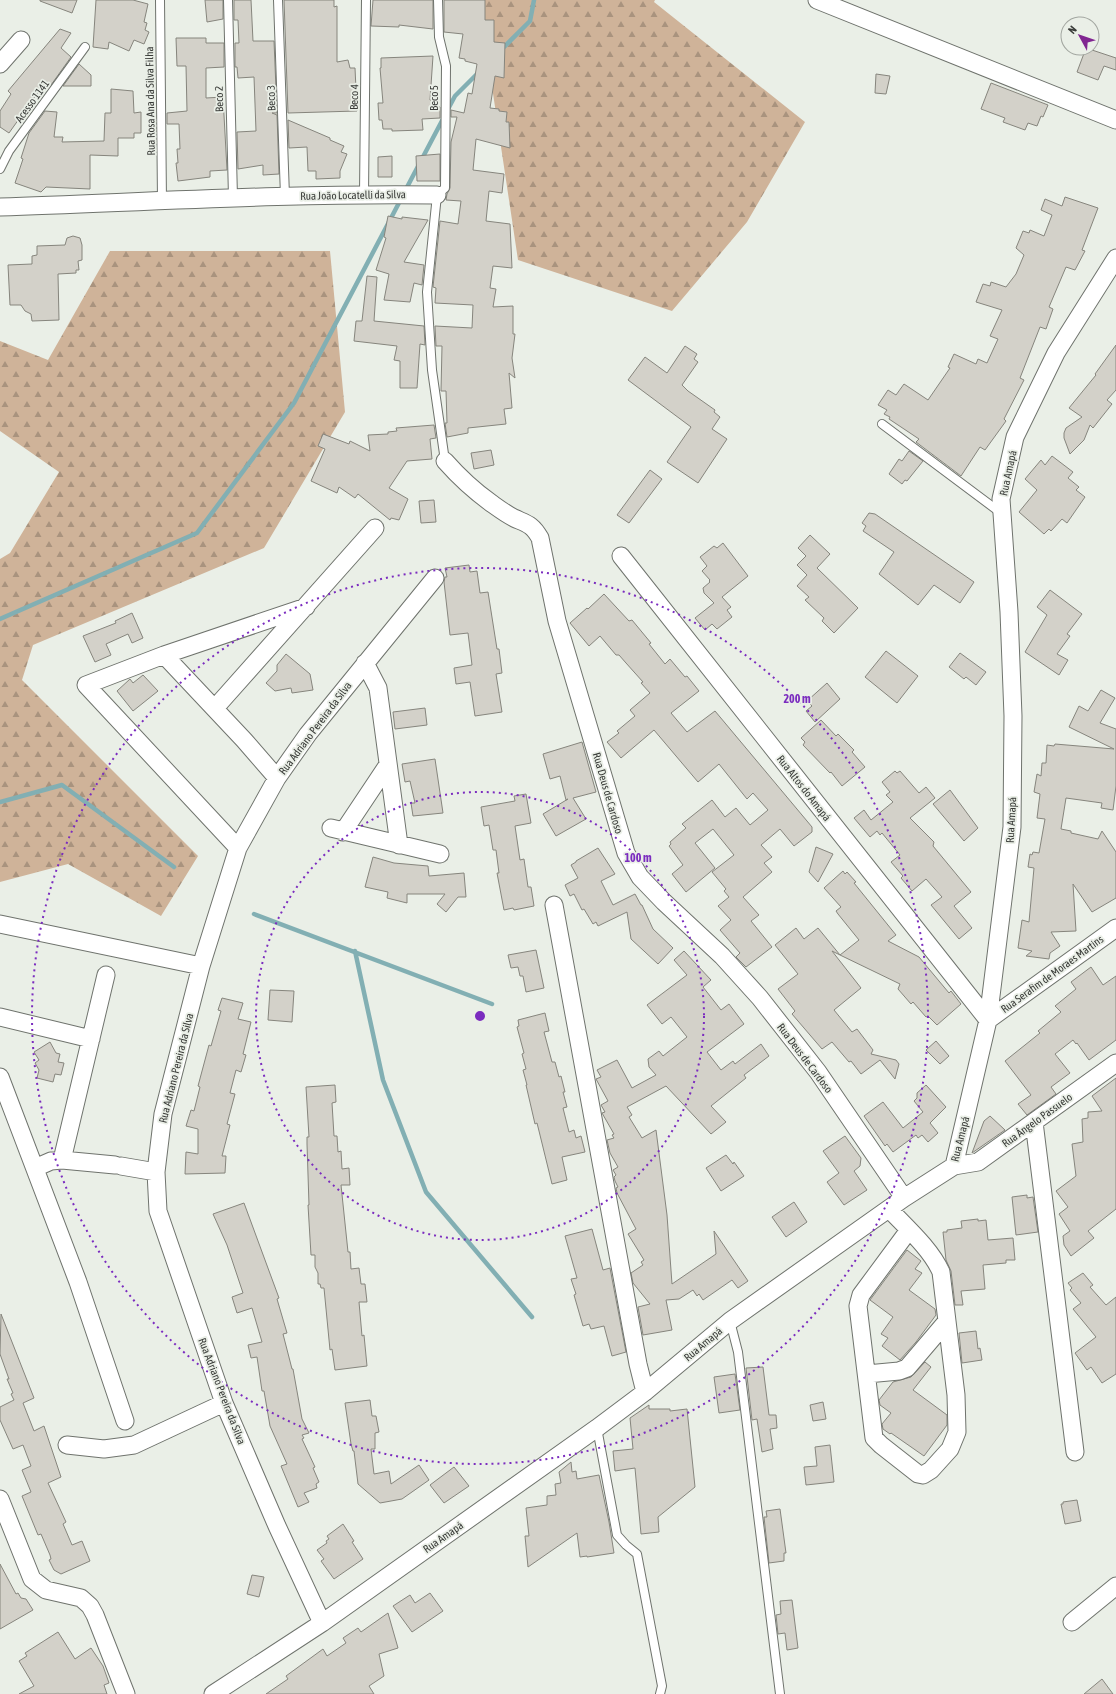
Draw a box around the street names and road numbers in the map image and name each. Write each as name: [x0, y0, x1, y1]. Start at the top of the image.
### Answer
street label: Rua Rosa Ana da Silva Filha: [143, 46, 157, 156]
street label: Acesso 1141: [13, 77, 51, 125]
street label: Beco 4: [348, 84, 360, 110]
street label: Beco 3: [265, 85, 277, 111]
street label: Beco 5: [428, 85, 440, 111]
street label: Beco 2: [213, 86, 225, 112]
street label: Rua João Locatelli da Silva: [300, 188, 406, 202]
street label: Rua Amapá: [997, 449, 1019, 497]
street label: Rua Adriano Pereira da Silva: [276, 679, 354, 777]
street label: Rua Deus de Cardoso: [591, 751, 625, 835]
street label: Rua Altos do Amapá: [775, 753, 833, 823]
street label: Rua Amapá: [1004, 797, 1018, 843]
street label: Rua Serafim de Moraes Martins: [999, 933, 1106, 1015]
street label: Rua Adriano Pereira da Silva: [157, 1012, 195, 1124]
street label: Rua Deus de Cardoso: [775, 1021, 835, 1095]
street label: Rua Ângelo Passuelo: [1000, 1091, 1074, 1149]
street label: Rua Amapá: [949, 1115, 971, 1163]
street label: Rua Amapá: [681, 1325, 725, 1363]
street label: Rua Adriano Pereira da Silva: [196, 1336, 248, 1446]
street label: Rua Amapá: [421, 1519, 465, 1555]

